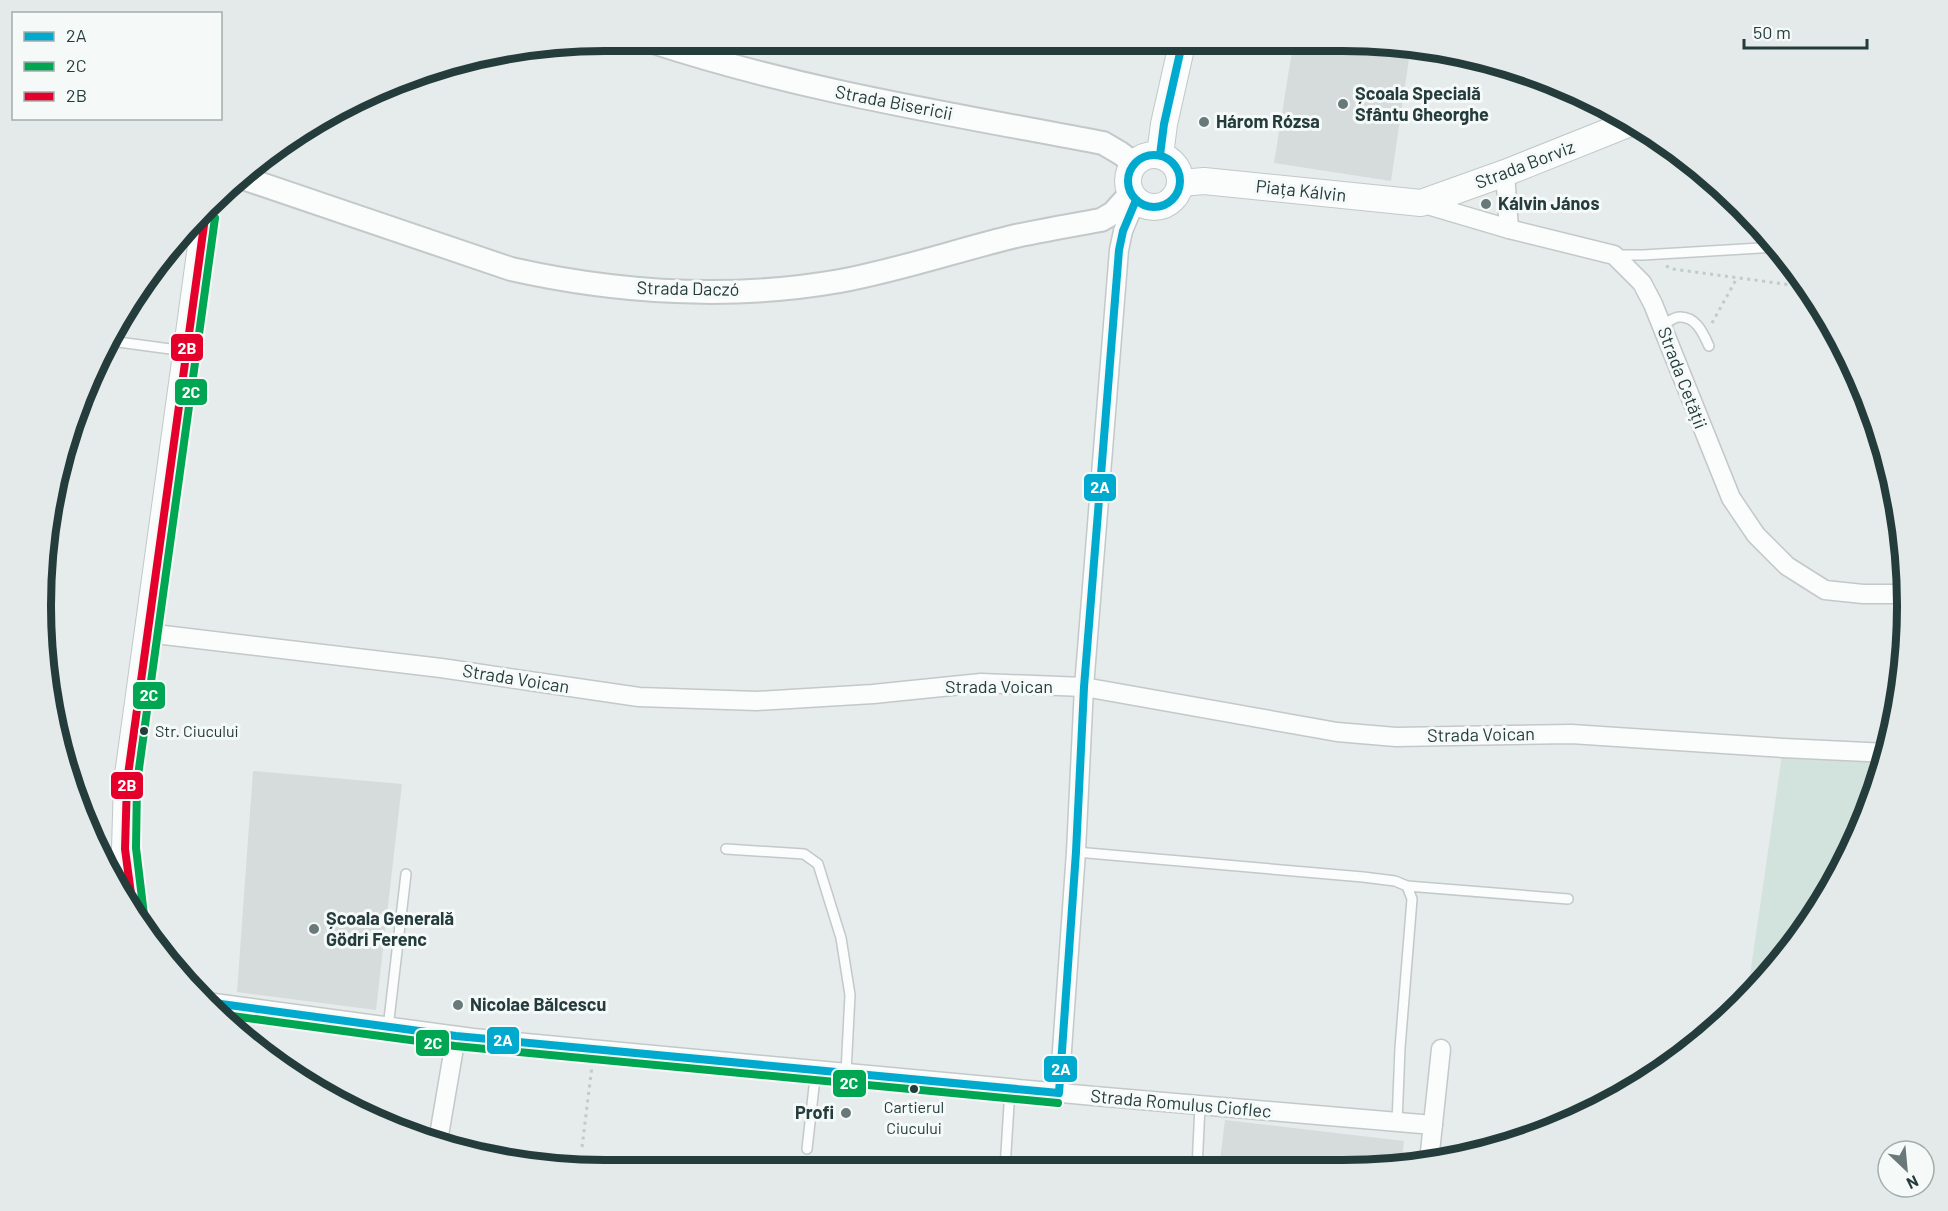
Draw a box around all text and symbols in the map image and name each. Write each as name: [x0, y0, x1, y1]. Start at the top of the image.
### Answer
legend: [12, 12, 222, 120]
scale bar: [1744, 12, 1867, 50]
text: 50 m: [1753, 21, 1791, 43]
text: 2A: [66, 24, 87, 46]
text: 2C: [66, 54, 87, 76]
street label: Strada Bisericii: [834, 80, 955, 124]
place label: Școala Specială Sfântu Gheorghe: [1355, 82, 1489, 125]
text: 2B: [66, 84, 87, 106]
marker: Școala Specială Sfântu Gheorghe: [1336, 97, 1350, 111]
place label: Három Rózsa: [1216, 110, 1320, 132]
marker: Három Rózsa: [1197, 115, 1211, 129]
street label: Strada Borviz: [1472, 135, 1577, 193]
street label: Piața Kálvin: [1255, 174, 1347, 206]
place label: Kálvin János: [1498, 192, 1599, 214]
marker: Kálvin János: [1479, 197, 1493, 211]
street label: Strada Daczó: [636, 276, 740, 300]
street label: Strada Cetății: [1653, 324, 1712, 432]
line badge: 2B: [170, 333, 204, 362]
text: 2B: [178, 338, 197, 357]
line badge: 2C: [174, 378, 208, 406]
text: 2C: [182, 382, 201, 401]
line badge: 2A: [1083, 473, 1117, 502]
text: 2A: [1090, 477, 1110, 496]
street label: Strada Voican: [461, 659, 571, 697]
street label: Strada Voican: [945, 675, 1053, 697]
line badge: 2C: [132, 681, 166, 710]
text: 2C: [140, 685, 159, 704]
place label: Str. Ciucului: [155, 721, 239, 740]
street label: Strada Voican: [1427, 722, 1535, 746]
marker: Str. Ciucului: [138, 725, 150, 737]
line badge: 2B: [110, 771, 144, 800]
text: 2B: [118, 775, 137, 794]
place label: Școala Generală Gödri Ferenc: [326, 907, 454, 950]
marker: Școala Generală Gödri Ferenc: [307, 922, 321, 936]
place label: Nicolae Bălcescu: [470, 993, 606, 1015]
marker: Nicolae Bălcescu: [451, 998, 465, 1012]
line badge: 2A: [486, 1026, 520, 1055]
line badge: 2C: [415, 1029, 450, 1057]
text: 2A: [493, 1030, 513, 1049]
text: 2C: [424, 1033, 443, 1052]
line badge: 2A: [1043, 1055, 1078, 1083]
text: 2A: [1051, 1059, 1071, 1078]
line badge: 2C: [832, 1069, 867, 1098]
text: 2C: [840, 1073, 859, 1092]
marker: Cartierul Ciucului: [908, 1083, 920, 1095]
street label: Strada Romulus Cioflec: [1090, 1084, 1272, 1122]
place label: Cartierul Ciucului: [884, 1097, 944, 1137]
place label: Profi: [795, 1101, 834, 1123]
marker: Profi: [839, 1106, 853, 1120]
north arrow: [1876, 1139, 1936, 1199]
text: N: [1904, 1172, 1922, 1194]

